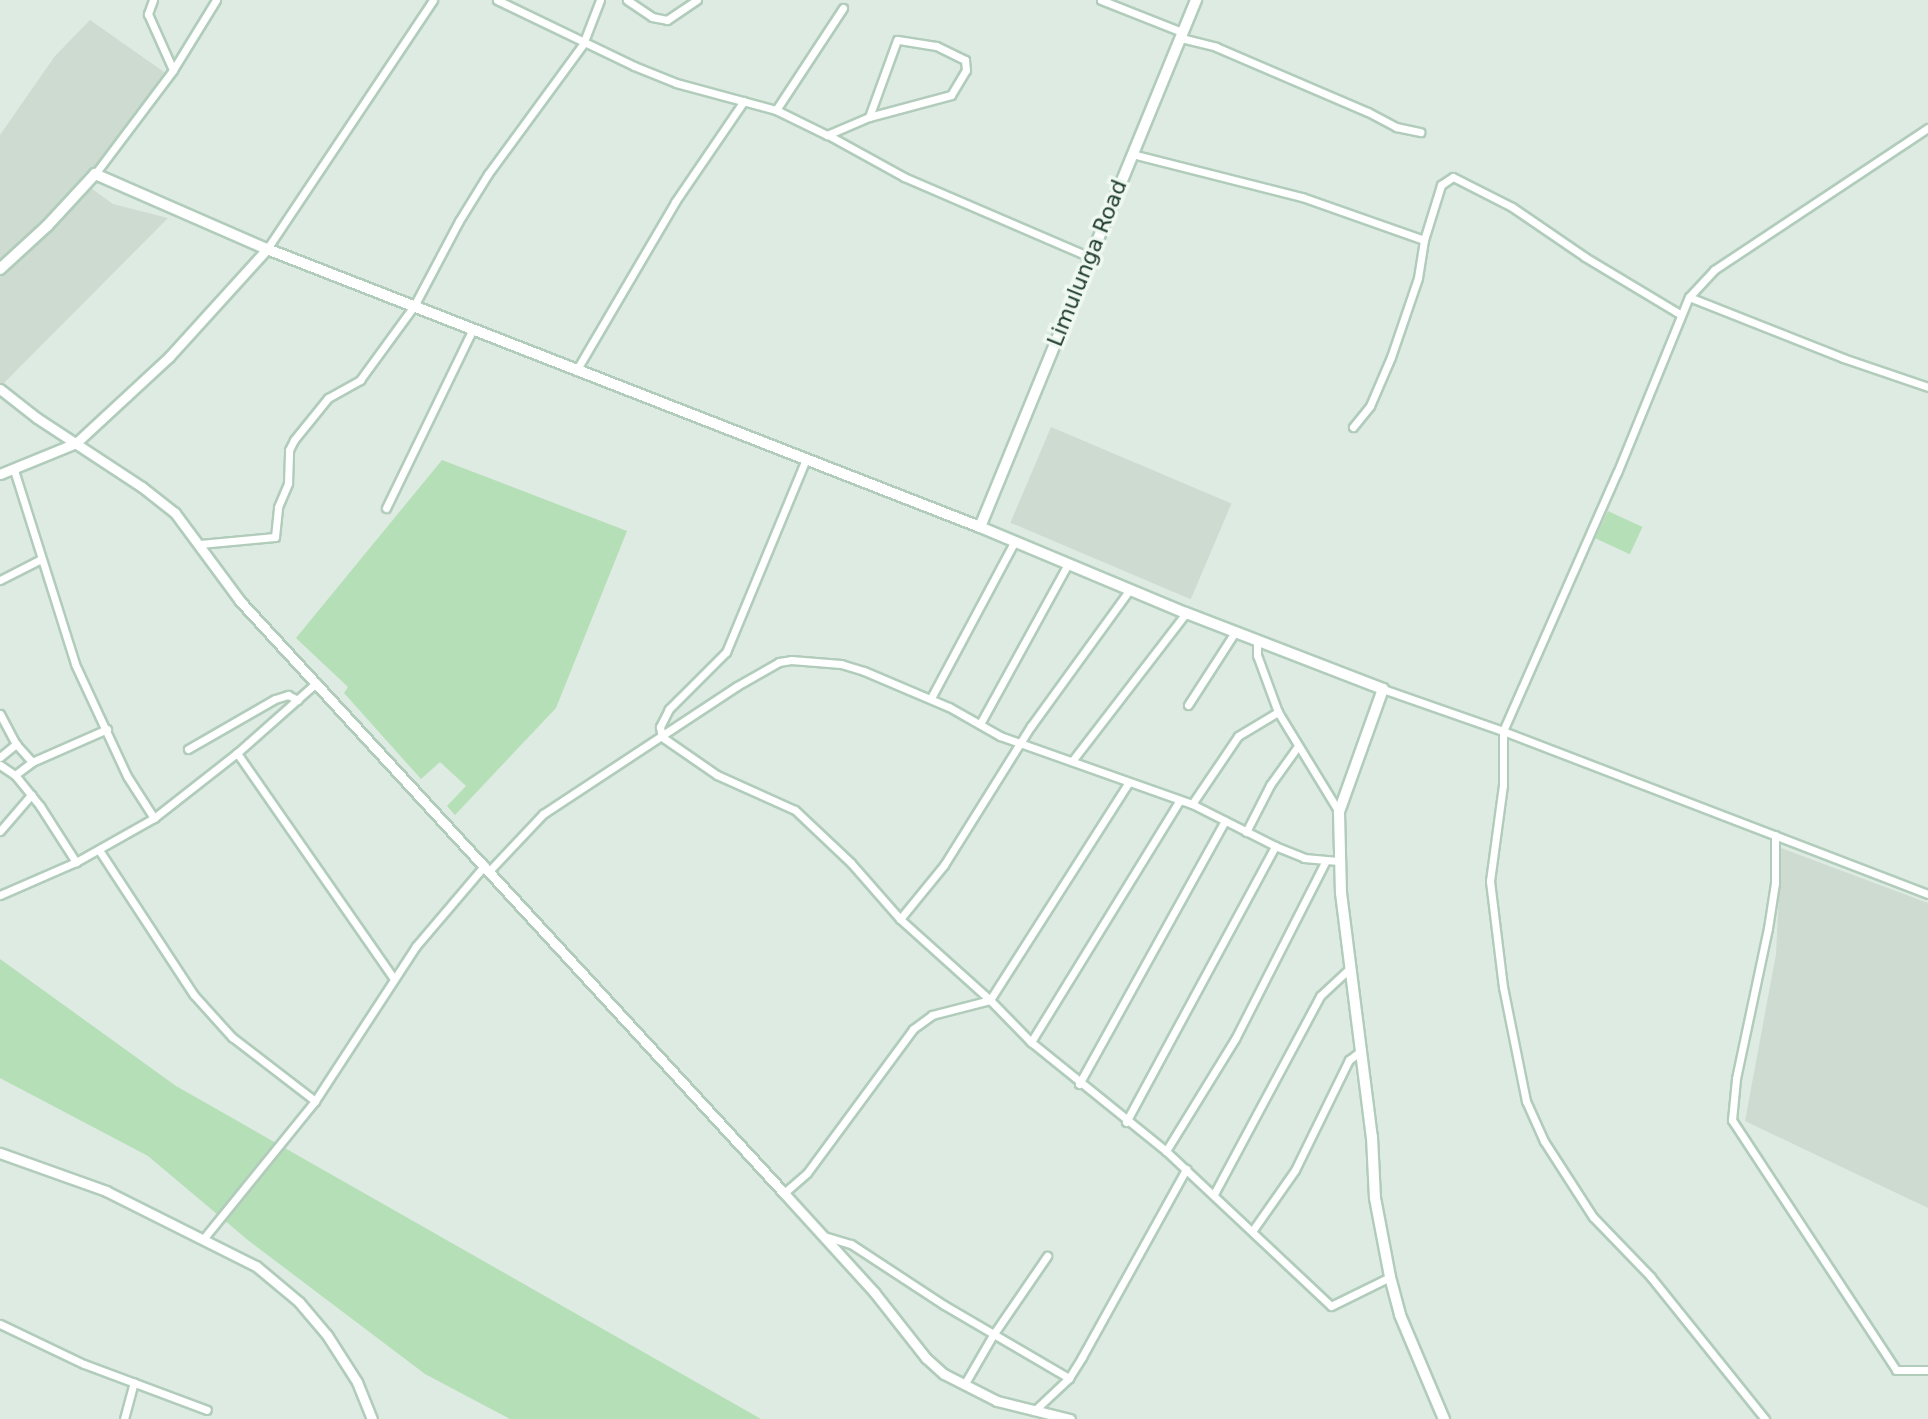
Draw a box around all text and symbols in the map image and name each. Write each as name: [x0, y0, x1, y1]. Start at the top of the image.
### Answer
street label: Limulunga Road: [1042, 176, 1132, 350]

